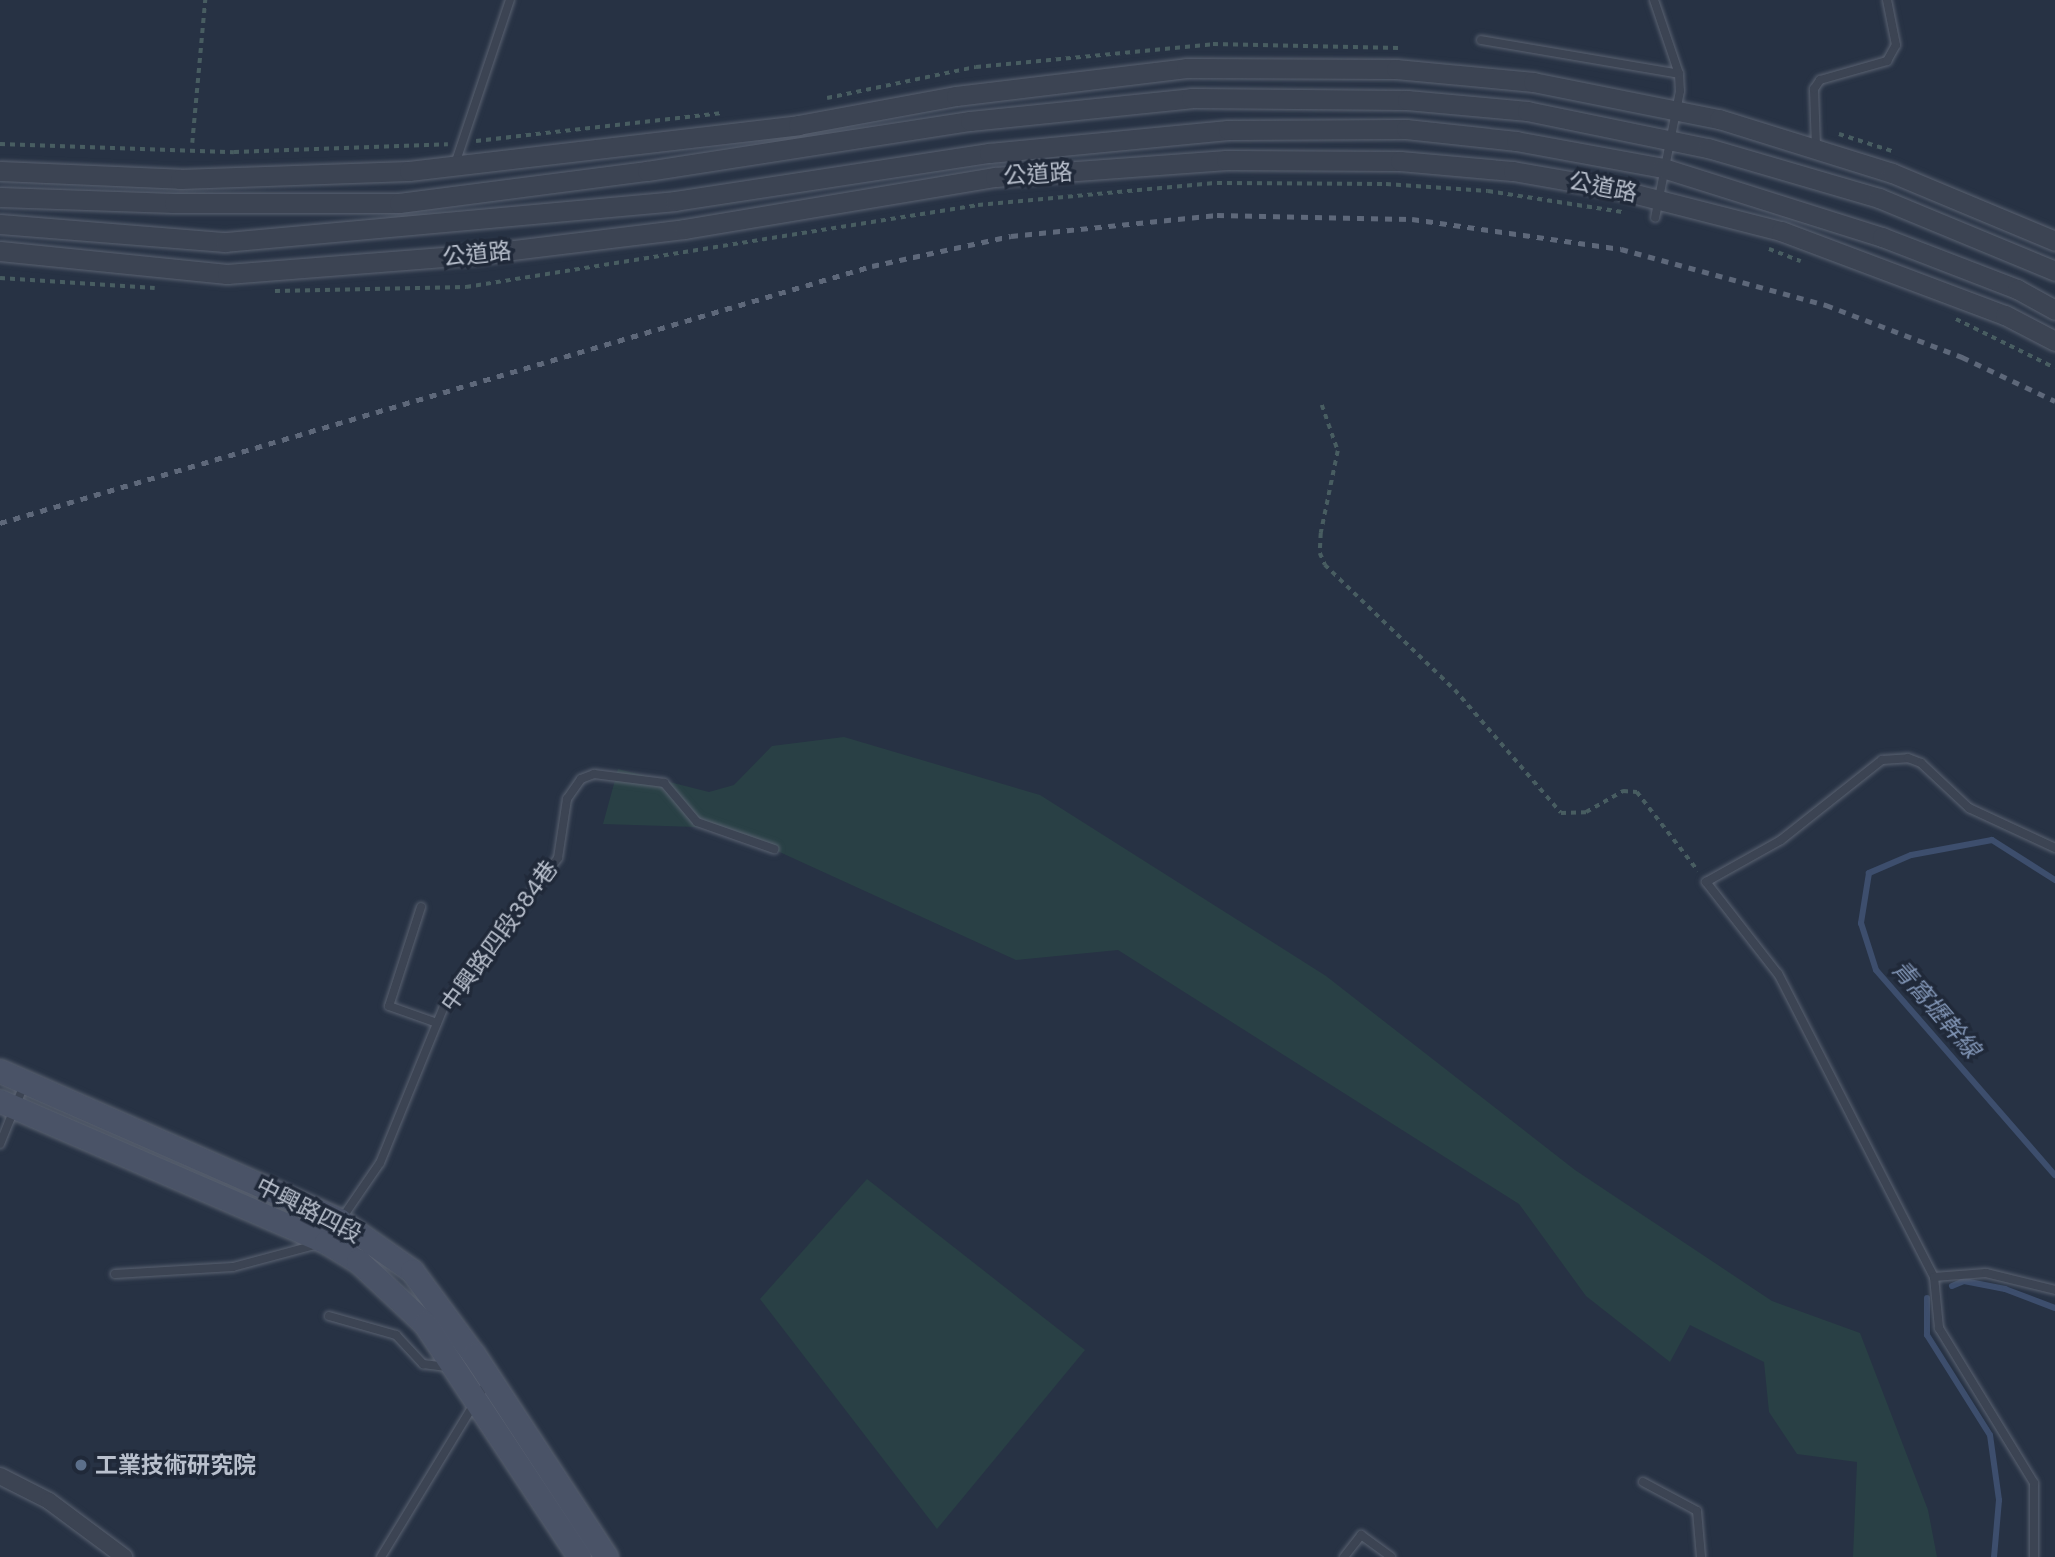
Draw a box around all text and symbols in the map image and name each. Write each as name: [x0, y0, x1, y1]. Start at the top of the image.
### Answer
street label: 公道路: [1003, 158, 1073, 190]
street label: 公道路: [1567, 167, 1639, 207]
street label: 公道路: [441, 237, 513, 271]
street label: 中興路四段384巷: [435, 855, 563, 1017]
water label: 青窩壢幹線: [1886, 954, 1986, 1064]
street label: 中興路四段: [252, 1172, 366, 1248]
place label: 工業技術研究院: [95, 1451, 256, 1479]
marker: 工業技術研究院: [73, 1457, 89, 1473]

